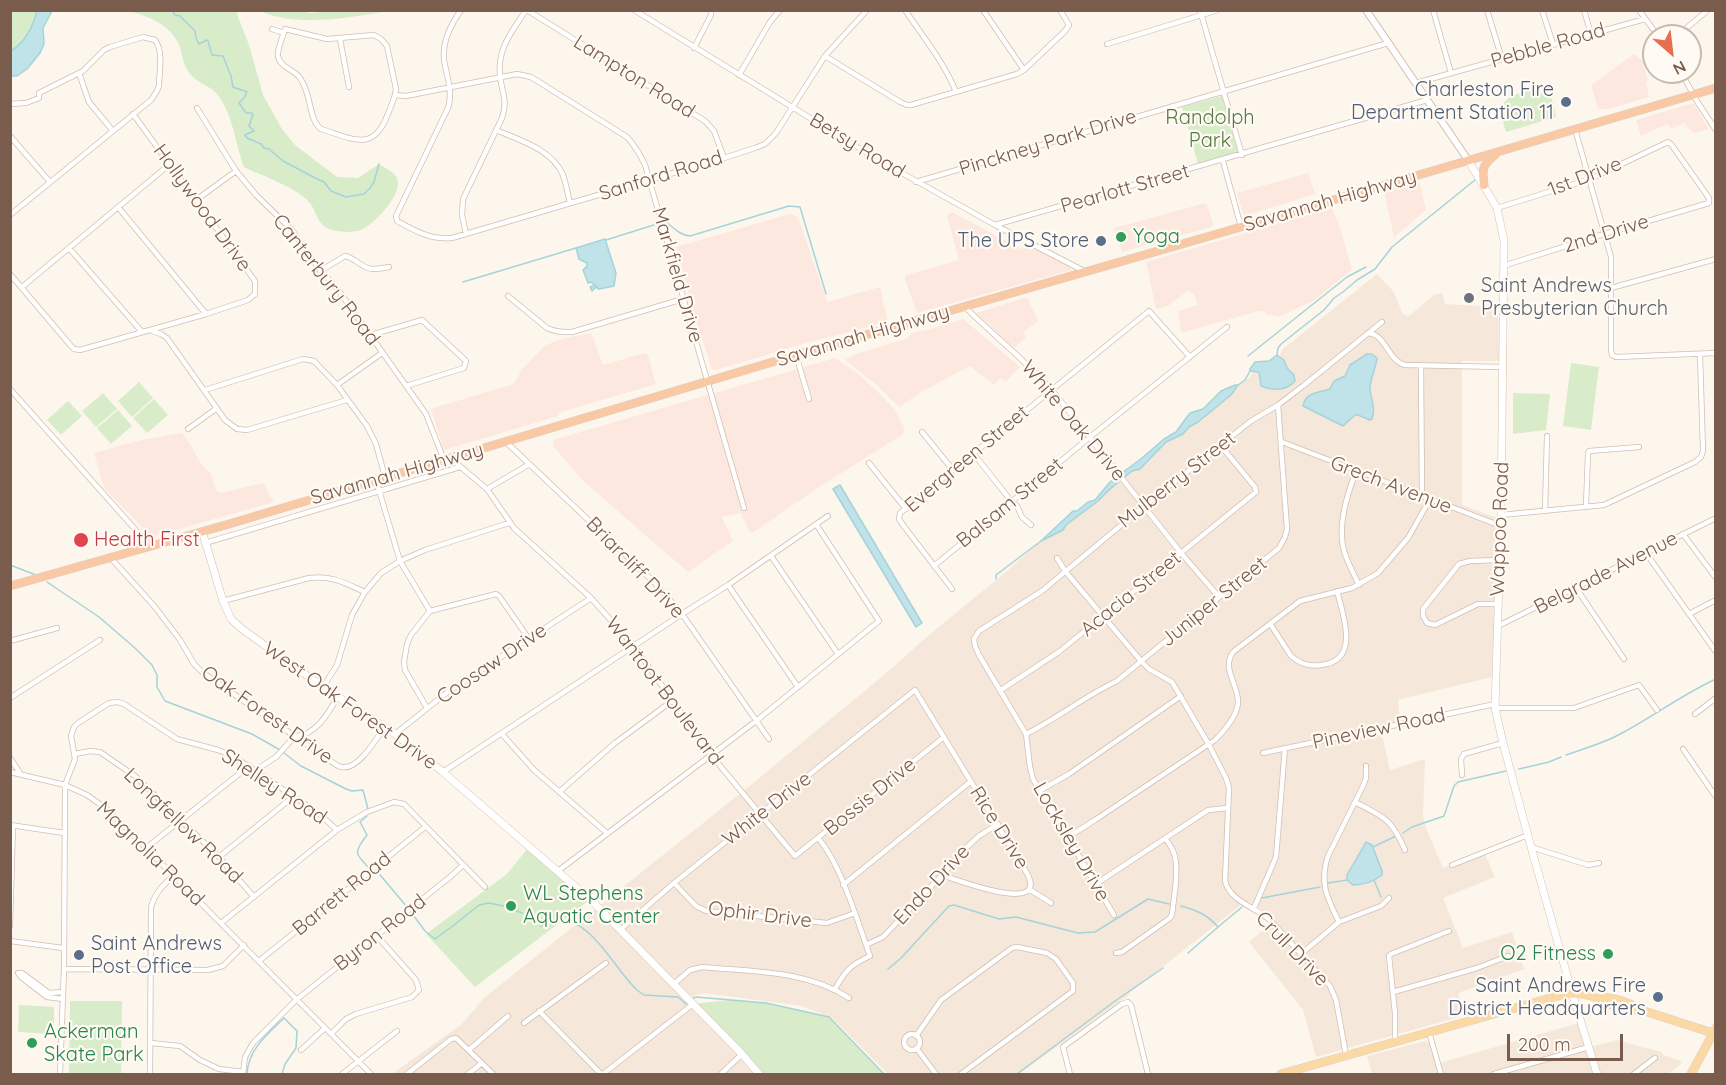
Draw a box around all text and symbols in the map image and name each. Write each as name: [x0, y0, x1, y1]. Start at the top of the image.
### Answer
street label: Pebble Road: [1488, 18, 1608, 74]
north arrow: [1642, 24, 1702, 84]
street label: Lampton Road: [569, 30, 699, 124]
text: N: [1670, 57, 1689, 80]
place label: Charleston Fire Department Station 11: [1351, 78, 1554, 125]
marker: Charleston Fire Department Station 11: [1559, 95, 1573, 109]
street label: Pinckney Park Drive: [956, 105, 1140, 181]
park label: Randolph Park: [1165, 106, 1255, 153]
street label: Betsy Road: [805, 108, 909, 184]
street label: Hollywood Drive: [148, 140, 256, 276]
street label: Sanford Road: [596, 146, 726, 206]
street label: 1st Drive: [1545, 152, 1625, 202]
street label: Pearlott Street: [1058, 159, 1192, 219]
street label: Savannah Highway: [1241, 165, 1419, 237]
street label: Markfield Drive: [646, 204, 708, 346]
street label: Canterbury Road: [267, 210, 385, 350]
street label: 2nd Drive: [1560, 210, 1652, 258]
place label: Yoga: [1133, 225, 1180, 249]
place label: The UPS Store: [957, 229, 1089, 253]
marker: Yoga: [1114, 230, 1128, 244]
marker: The UPS Store: [1094, 234, 1108, 248]
place label: Saint Andrews Presbyterian Church: [1481, 274, 1668, 321]
marker: Saint Andrews Presbyterian Church: [1462, 291, 1476, 305]
street label: Savannah Highway: [774, 300, 952, 372]
street label: White Oak Drive: [1016, 356, 1130, 486]
street label: Evergreen Street: [900, 400, 1034, 518]
street label: Mulberry Street: [1113, 427, 1241, 533]
street label: Savannah Highway: [308, 438, 486, 510]
street label: Grech Avenue: [1327, 451, 1455, 519]
street label: Balsam Street: [952, 453, 1068, 553]
street label: Wappoo Road: [1486, 461, 1514, 597]
street label: Briarcliff Drive: [581, 512, 689, 624]
street label: Belgrade Avenue: [1530, 526, 1682, 620]
place label: Health First: [94, 528, 199, 552]
marker: Health First: [72, 531, 90, 549]
street label: Acacia Street: [1076, 546, 1186, 642]
street label: Juniper Street: [1156, 552, 1272, 652]
street label: Wantoot Boulevard: [600, 612, 728, 770]
street label: Coosaw Drive: [432, 618, 552, 710]
street label: West Oak Forest Drive: [258, 637, 442, 775]
street label: Oak Forest Drive: [197, 661, 337, 769]
street label: Pineview Road: [1310, 703, 1448, 755]
street label: Shelley Road: [217, 744, 331, 830]
street label: Bossis Drive: [819, 753, 921, 841]
street label: Longfellow Road: [119, 763, 247, 889]
street label: White Drive: [718, 767, 816, 851]
street label: Locksley Drive: [1027, 778, 1115, 906]
street label: Rice Drive: [964, 782, 1034, 874]
street label: Magnolia Road: [91, 796, 209, 912]
street label: Endo Drive: [889, 840, 975, 930]
street label: Barrett Road: [288, 847, 396, 941]
place label: WL Stephens Aquatic Center: [523, 882, 660, 929]
street label: Byron Road: [329, 890, 431, 976]
street label: Ophir Drive: [707, 897, 813, 933]
marker: WL Stephens Aquatic Center: [504, 899, 518, 913]
street label: Crull Drive: [1250, 907, 1334, 991]
place label: Saint Andrews Post Office: [91, 932, 222, 979]
place label: O2 Fitness: [1500, 942, 1596, 966]
marker: O2 Fitness: [1601, 947, 1615, 961]
marker: Saint Andrews Post Office: [72, 948, 86, 962]
place label: Saint Andrews Fire District Headquarters: [1448, 974, 1646, 1021]
marker: Saint Andrews Fire District Headquarters: [1651, 990, 1665, 1004]
place label: Ackerman Skate Park: [44, 1020, 144, 1067]
scale bar: [1510, 1022, 1626, 1060]
text: 200 m: [1518, 1033, 1571, 1056]
marker: Ackerman Skate Park: [25, 1036, 39, 1050]

